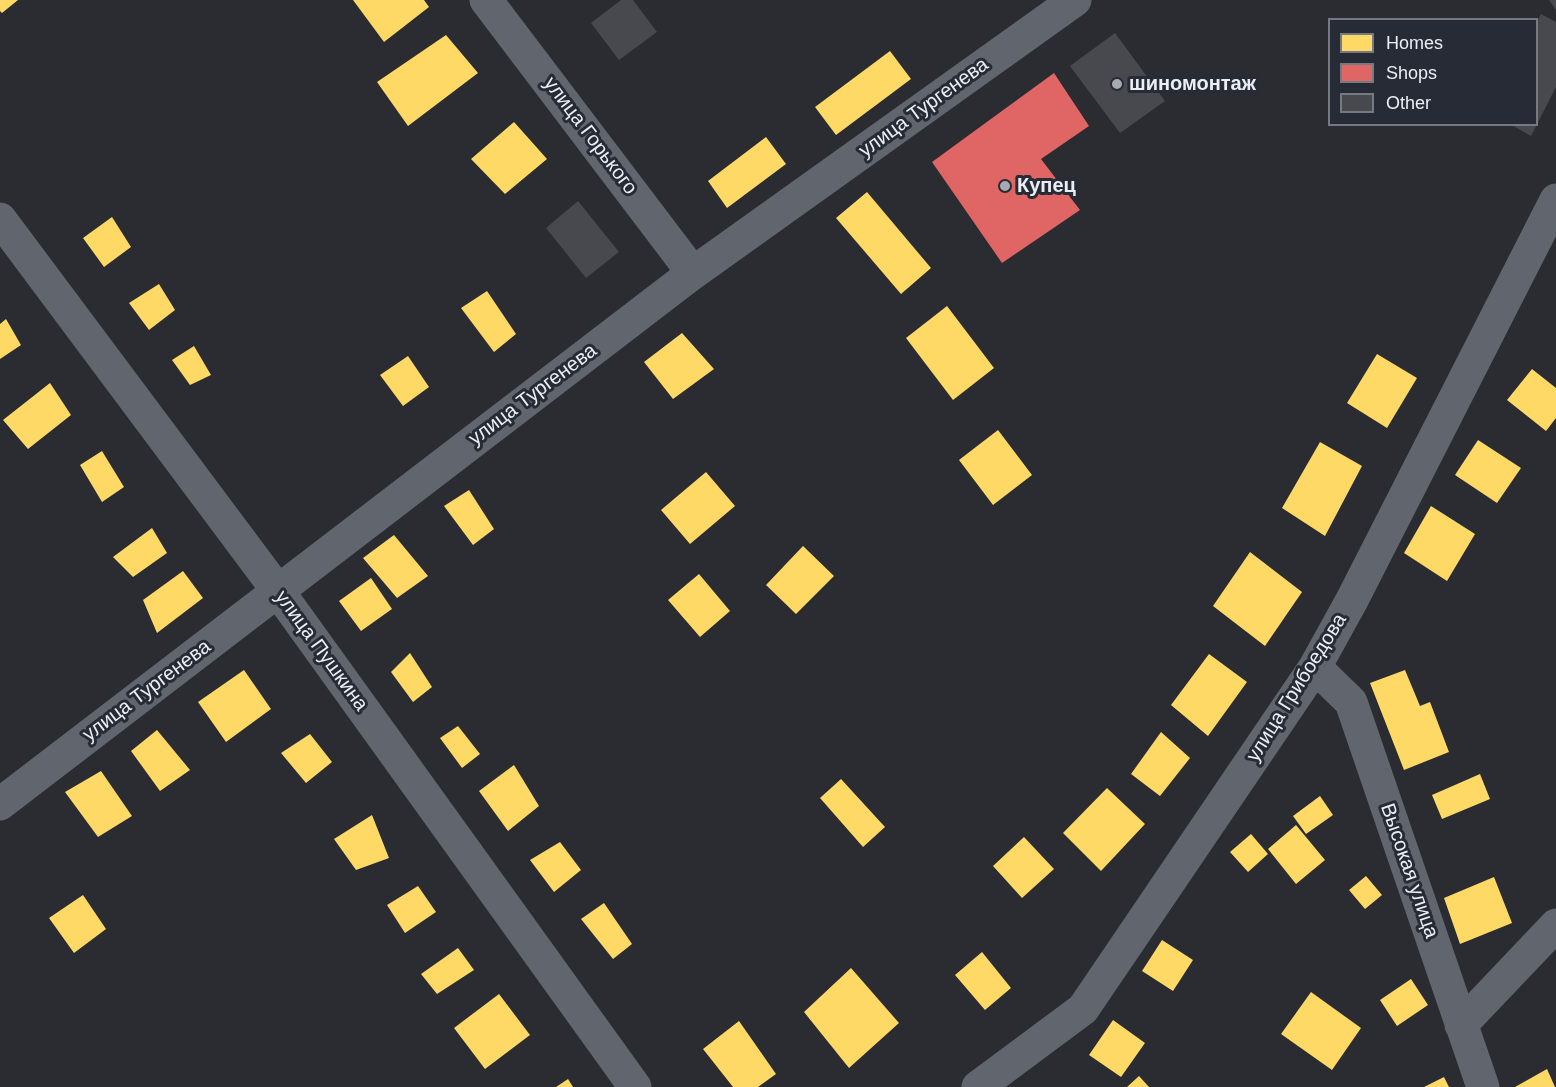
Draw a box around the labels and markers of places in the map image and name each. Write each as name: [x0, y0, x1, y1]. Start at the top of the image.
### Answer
place label: шиномонтаж: [1129, 72, 1256, 96]
marker: шиномонтаж: [1110, 77, 1124, 91]
place label: Купец: [1017, 174, 1076, 198]
marker: Купец: [998, 179, 1012, 193]

